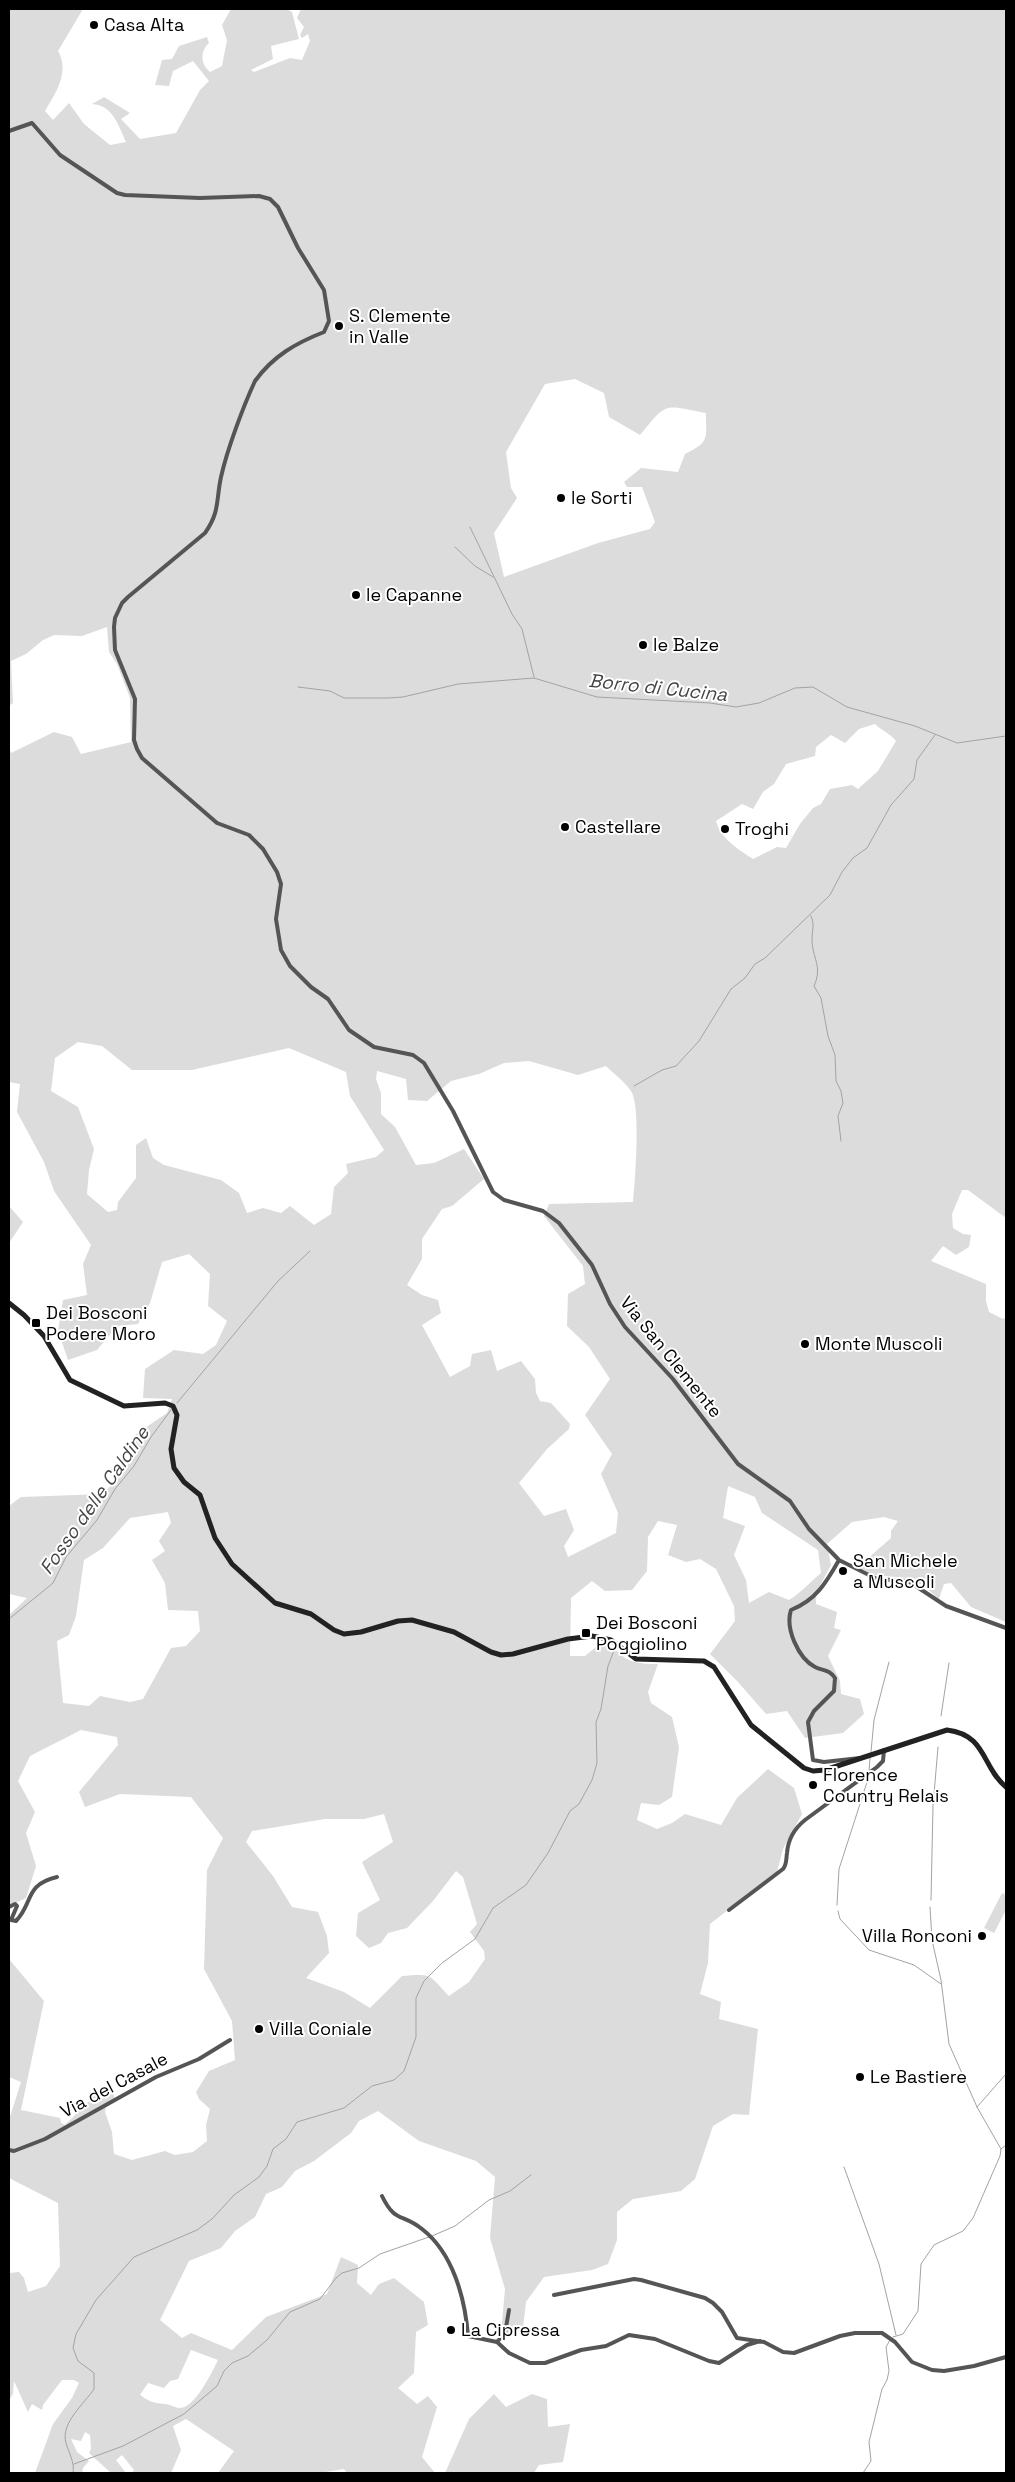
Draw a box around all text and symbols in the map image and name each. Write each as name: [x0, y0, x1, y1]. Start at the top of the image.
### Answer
place label: Casa Alta: [104, 13, 184, 36]
marker: Casa Alta: [88, 19, 100, 31]
place label: S. Clemente in Valle: [349, 304, 451, 348]
marker: S. Clemente in Valle: [333, 320, 345, 332]
place label: le Sorti: [571, 486, 632, 509]
marker: le Sorti: [555, 492, 567, 504]
place label: le Capanne: [366, 583, 462, 606]
marker: le Capanne: [350, 589, 362, 601]
place label: le Balze: [653, 633, 719, 656]
marker: le Balze: [637, 639, 649, 651]
water label: Borro di Cucina: [587, 668, 728, 707]
place label: Castellare: [575, 815, 661, 838]
place label: Troghi: [735, 817, 789, 840]
marker: Castellare: [559, 821, 571, 833]
marker: Troghi: [719, 823, 731, 835]
street label: Via San Clemente: [615, 1291, 727, 1422]
place label: Dei Bosconi Podere Moro: [46, 1301, 156, 1345]
marker: Dei Bosconi Podere Moro: [30, 1317, 42, 1329]
place label: Monte Muscoli: [815, 1332, 943, 1355]
marker: Monte Muscoli: [799, 1338, 811, 1350]
water label: Fosso delle Caldine: [34, 1421, 155, 1579]
place label: San Michele a Muscoli: [853, 1549, 958, 1593]
marker: San Michele a Muscoli: [837, 1565, 849, 1577]
place label: Dei Bosconi Poggiolino: [596, 1611, 697, 1655]
marker: Dei Bosconi Poggiolino: [580, 1627, 592, 1639]
place label: Florence Country Relais: [823, 1763, 949, 1807]
marker: Florence Country Relais: [807, 1779, 819, 1791]
place label: Villa Ronconi: [862, 1924, 972, 1947]
marker: Villa Ronconi: [976, 1930, 988, 1942]
place label: Villa Coniale: [269, 2017, 372, 2040]
marker: Villa Coniale: [253, 2023, 265, 2035]
street label: Via del Casale: [56, 2047, 171, 2123]
place label: Le Bastiere: [870, 2065, 967, 2088]
marker: Le Bastiere: [854, 2071, 866, 2083]
place label: La Cipressa: [461, 2318, 560, 2341]
marker: La Cipressa: [445, 2324, 457, 2336]

